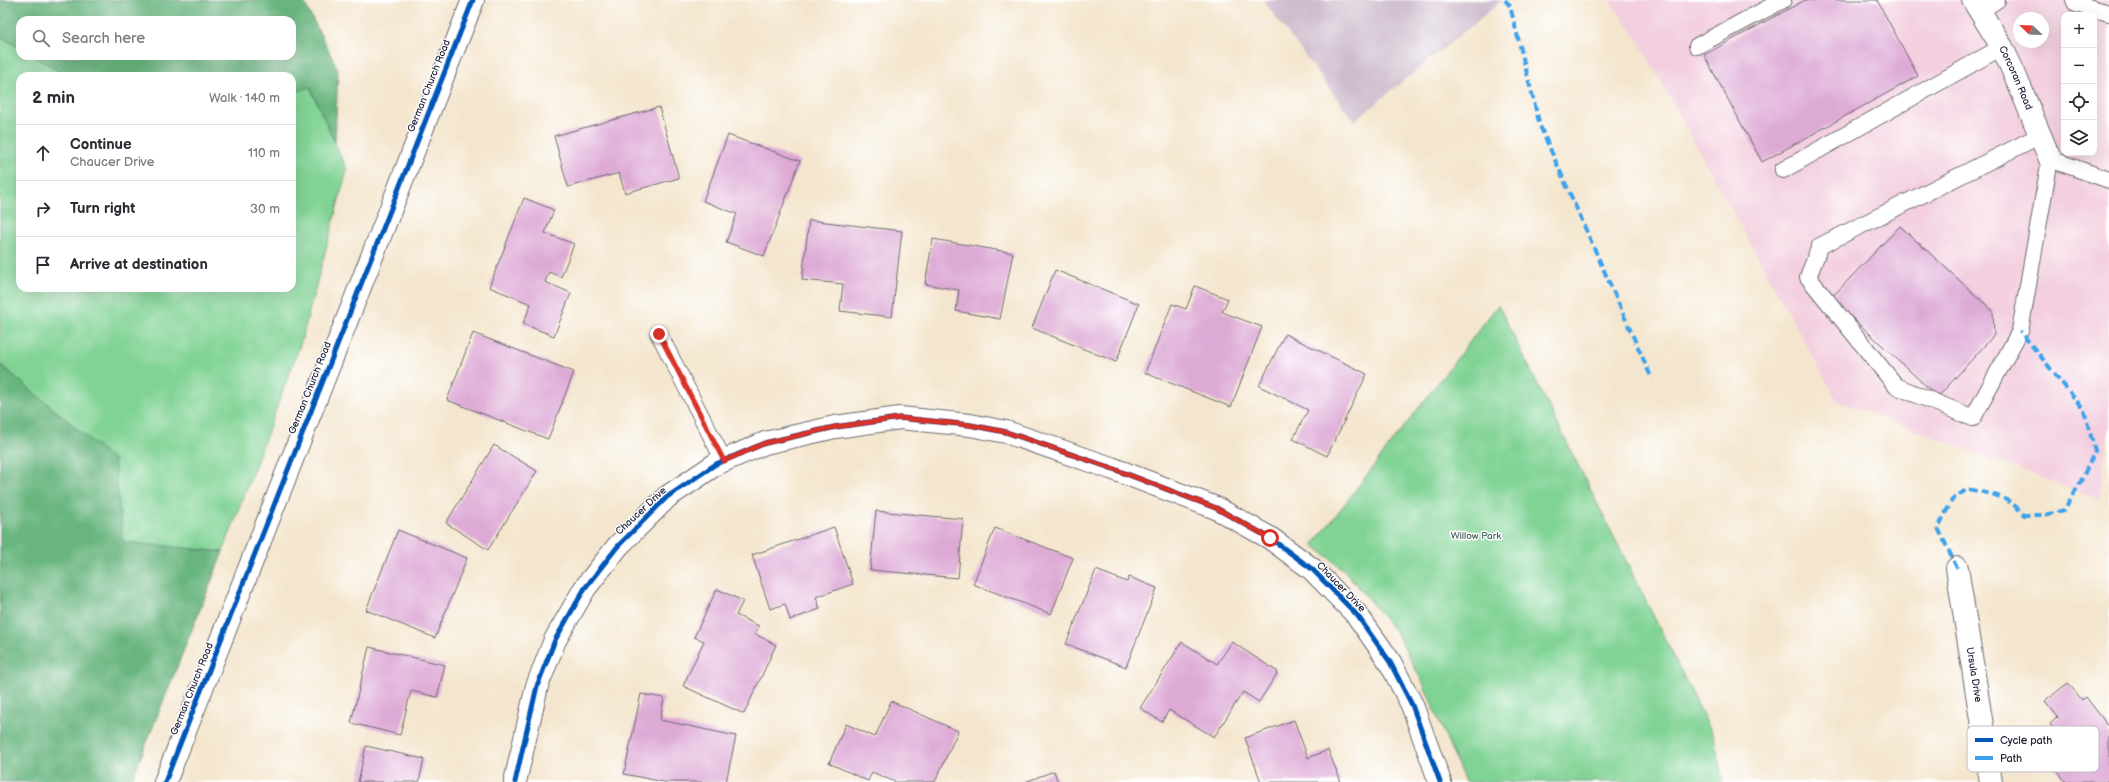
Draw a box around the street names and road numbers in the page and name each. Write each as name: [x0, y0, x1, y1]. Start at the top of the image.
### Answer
street label: German Church Road: [405, 38, 453, 134]
street label: Corcoran Road: [1996, 44, 2035, 112]
street label: German Church Road: [286, 340, 334, 436]
street label: Chaucer Drive: [613, 484, 669, 538]
street label: Chaucer Drive: [1314, 559, 1368, 615]
street label: German Church Road: [168, 641, 216, 737]
street label: Ursula Drive: [1964, 646, 1984, 703]

